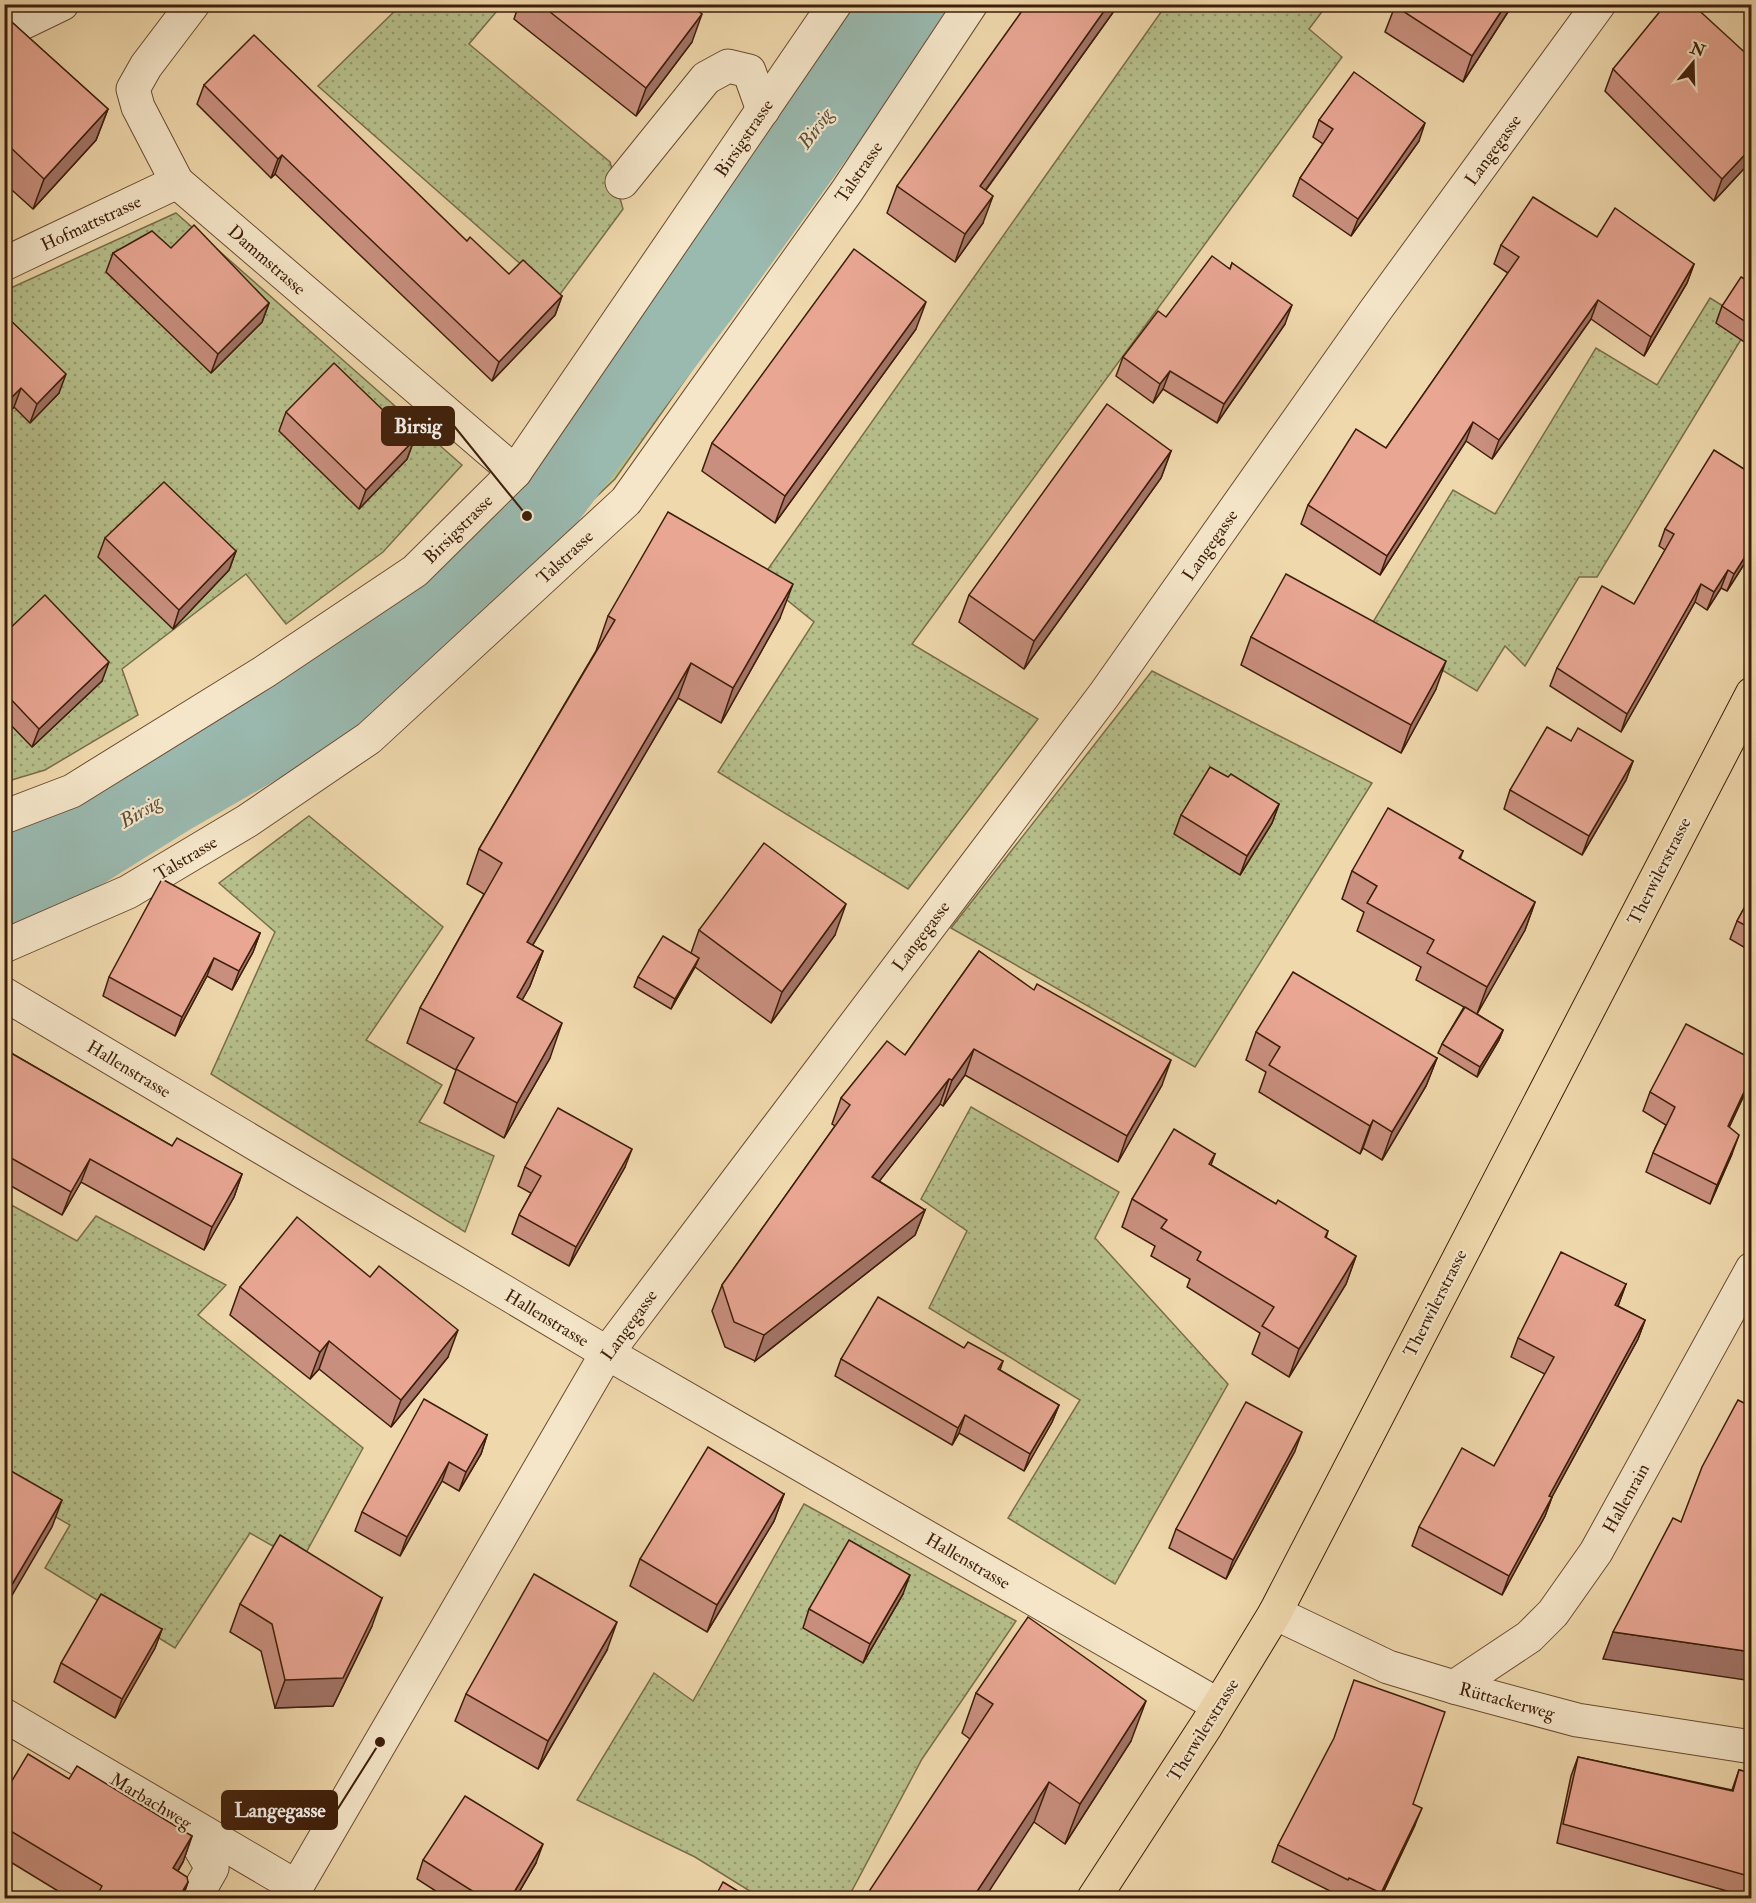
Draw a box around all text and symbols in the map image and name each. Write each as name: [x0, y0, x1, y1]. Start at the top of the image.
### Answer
north arrow: [1663, 33, 1723, 93]
text: N: [1687, 38, 1708, 62]
street label: Birsigstrasse: [710, 95, 779, 182]
water label: Birsig: [792, 102, 839, 154]
street label: Langegasse: [1460, 110, 1527, 190]
street label: Talstrasse: [830, 137, 889, 207]
street label: Hofmattstrasse: [37, 190, 145, 257]
street label: Dammstrasse: [223, 220, 311, 301]
callout: Birsig: [382, 407, 454, 445]
text: Birsig: [394, 414, 443, 440]
street label: Birsigstrasse: [419, 489, 498, 569]
street label: Langegasse: [1177, 505, 1244, 586]
street label: Talstrasse: [532, 525, 599, 589]
water label: Birsig: [114, 788, 167, 834]
street label: Therwilerstrasse: [1622, 813, 1697, 929]
street label: Talstrasse: [151, 830, 222, 886]
street label: Langegasse: [887, 896, 956, 976]
street label: Hallenstrasse: [82, 1035, 175, 1104]
street label: Therwilerstrasse: [1398, 1245, 1473, 1361]
street label: Hallenstrasse: [500, 1284, 593, 1353]
street label: Langegasse: [596, 1285, 663, 1365]
street label: Hallenrain: [1598, 1459, 1655, 1537]
street label: Hallenstrasse: [921, 1528, 1015, 1595]
street label: Therwilerstrasse: [1162, 1674, 1245, 1786]
street label: Rüttackerweg: [1456, 1678, 1558, 1726]
street label: Marbachweg: [106, 1768, 197, 1835]
callout: Langegasse: [222, 1791, 337, 1829]
text: Langegasse: [234, 1798, 326, 1824]

